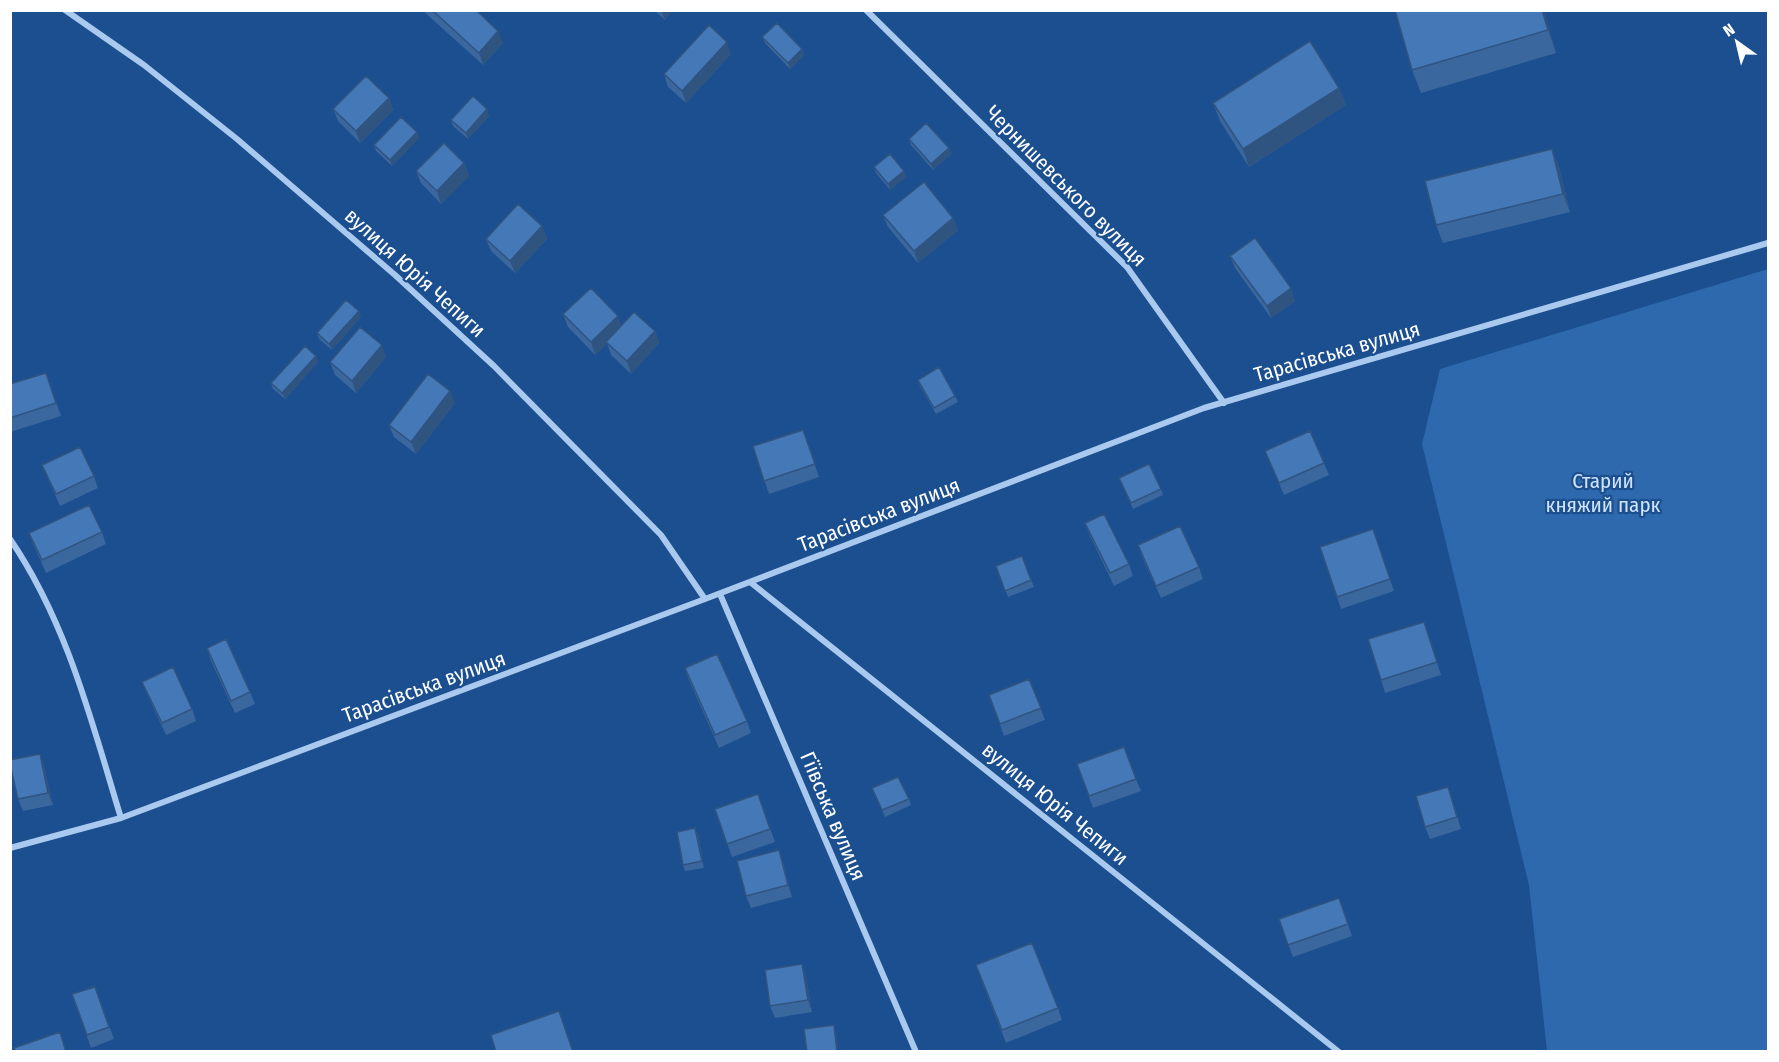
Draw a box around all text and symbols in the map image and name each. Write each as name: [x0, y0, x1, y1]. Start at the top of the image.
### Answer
north arrow: [1707, 12, 1767, 72]
text: N: [1720, 19, 1738, 41]
street label: Чернишевського вулиця: [980, 100, 1152, 272]
street label: вулиця Юрія Чепиги: [339, 203, 491, 343]
street label: Тарасівська вулиця: [1251, 316, 1423, 388]
park label: Старий княжий парк: [1546, 468, 1661, 518]
street label: Тарасівська вулиця: [794, 472, 964, 558]
street label: Тарасівська вулиця: [339, 645, 509, 729]
street label: вулиця Юрія Чепиги: [977, 737, 1133, 871]
street label: Гіївська вулиця: [794, 748, 872, 884]

